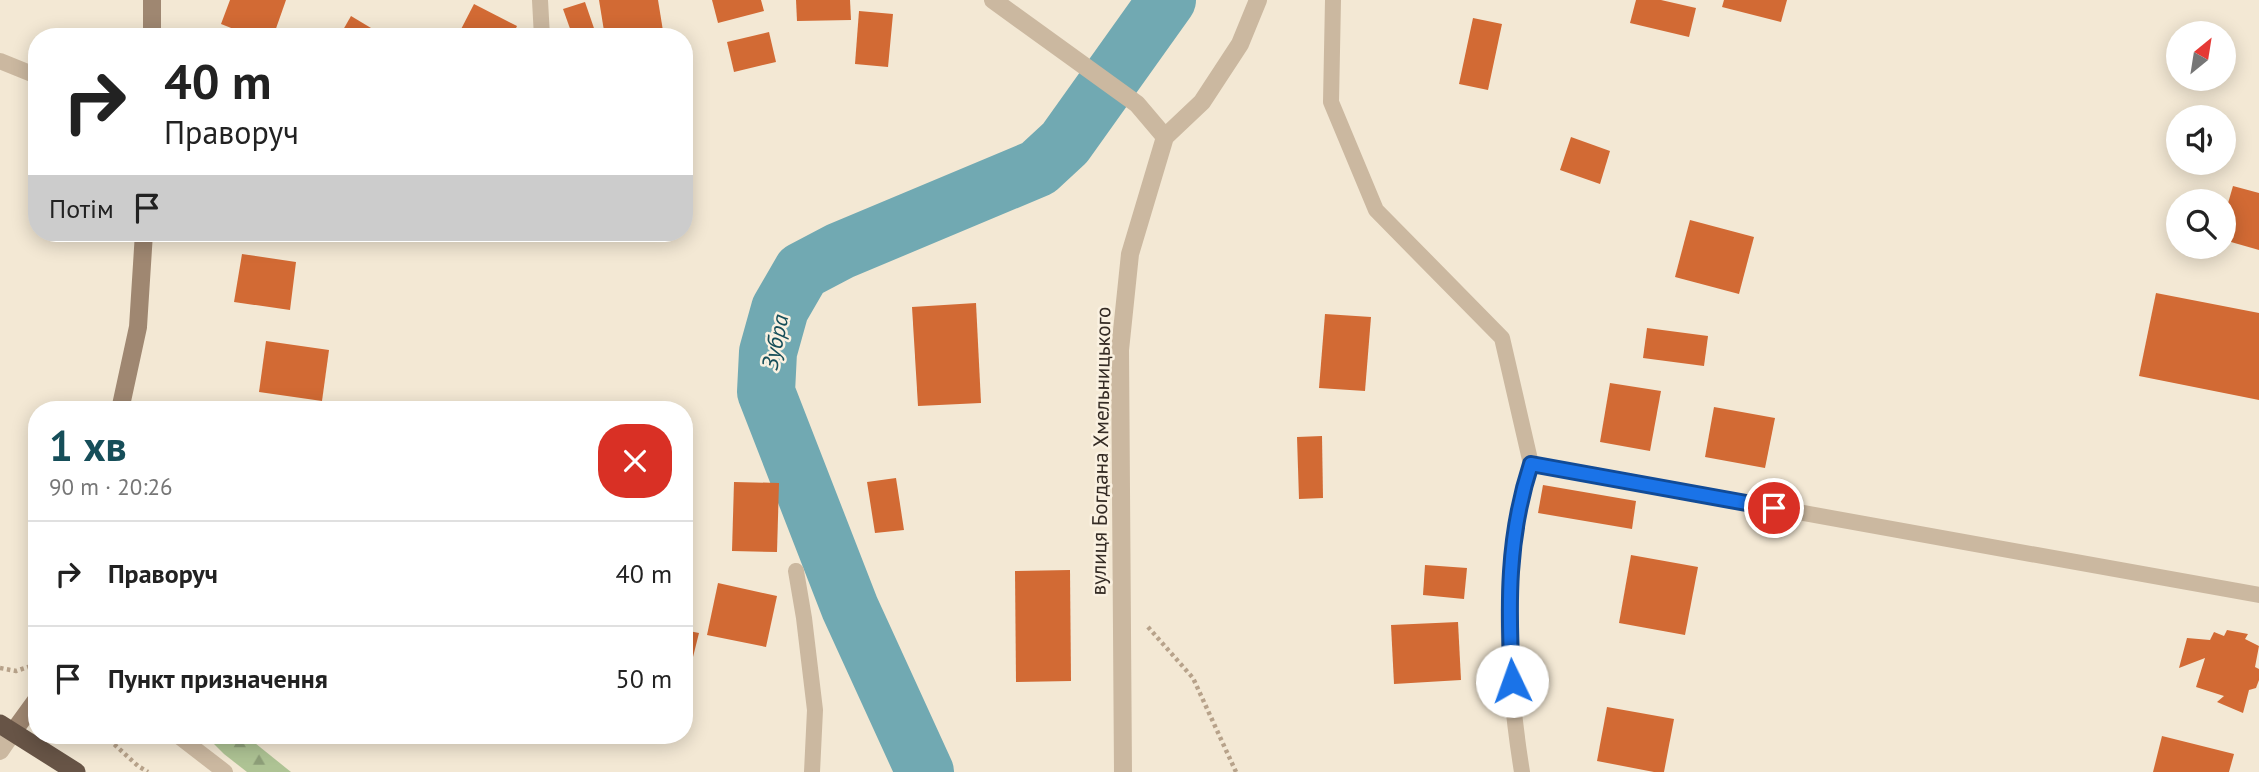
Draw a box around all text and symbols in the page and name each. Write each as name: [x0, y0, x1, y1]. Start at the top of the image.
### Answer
north arrow: [2166, 21, 2236, 91]
map controls: [2166, 21, 2236, 259]
text: 40 m: [164, 49, 271, 113]
icon: right: [49, 56, 140, 147]
button: sound: [2166, 105, 2236, 175]
text: Праворуч: [164, 111, 299, 153]
icon: arrive: [128, 189, 166, 227]
button: search: [2166, 189, 2236, 259]
text: Потім: [49, 192, 114, 225]
street label: вулиця Богдана Хмельницького: [1084, 306, 1117, 596]
water label: Зубра: [755, 312, 795, 372]
text: 1 хв: [49, 418, 127, 473]
button: close: [598, 424, 672, 498]
text: 90 m · 20:26: [49, 472, 173, 501]
pin: [1744, 478, 1804, 538]
icon: arrive: [1755, 489, 1793, 527]
icon: right: [49, 555, 87, 593]
text: Праворуч: [108, 557, 218, 590]
text: 40 m: [616, 557, 672, 590]
position arrow: [1475, 644, 1549, 718]
icon: arrive: [49, 660, 87, 698]
text: Пункт призначення: [108, 662, 328, 695]
text: 50 m: [616, 662, 672, 695]

